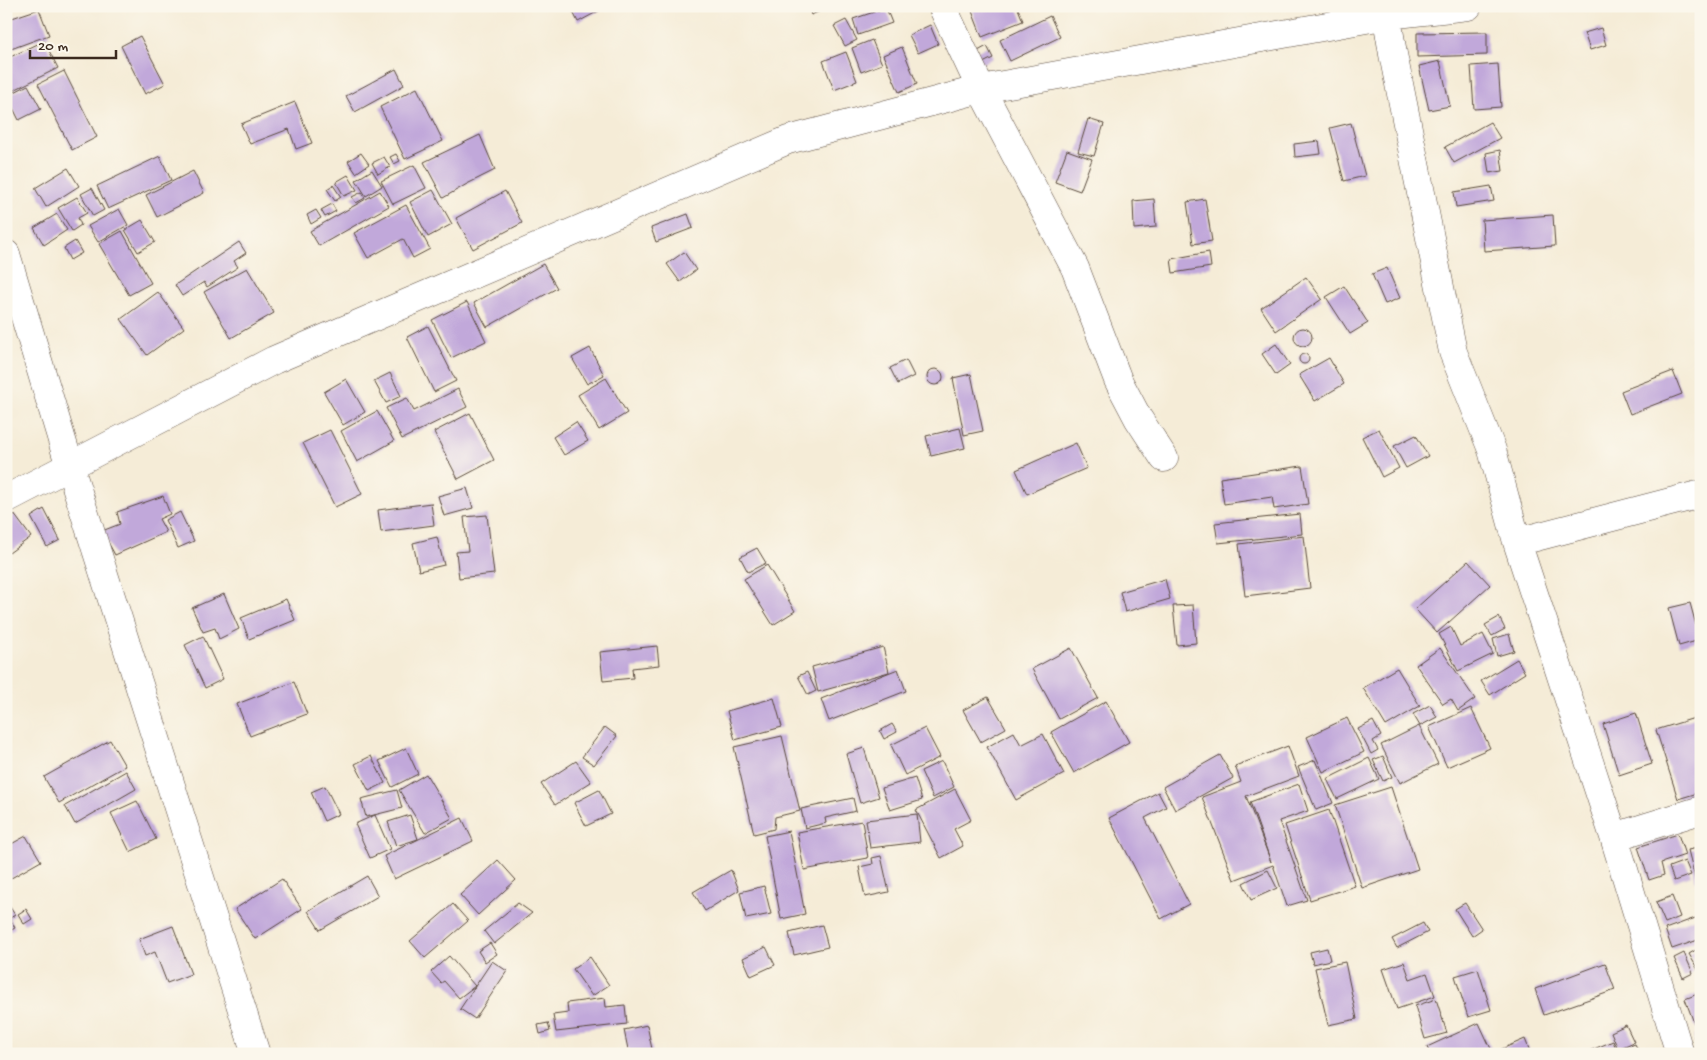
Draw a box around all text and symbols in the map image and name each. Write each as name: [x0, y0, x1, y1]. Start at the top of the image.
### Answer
scale bar: [30, 28, 116, 60]
text: 20 m: [38, 38, 68, 56]

